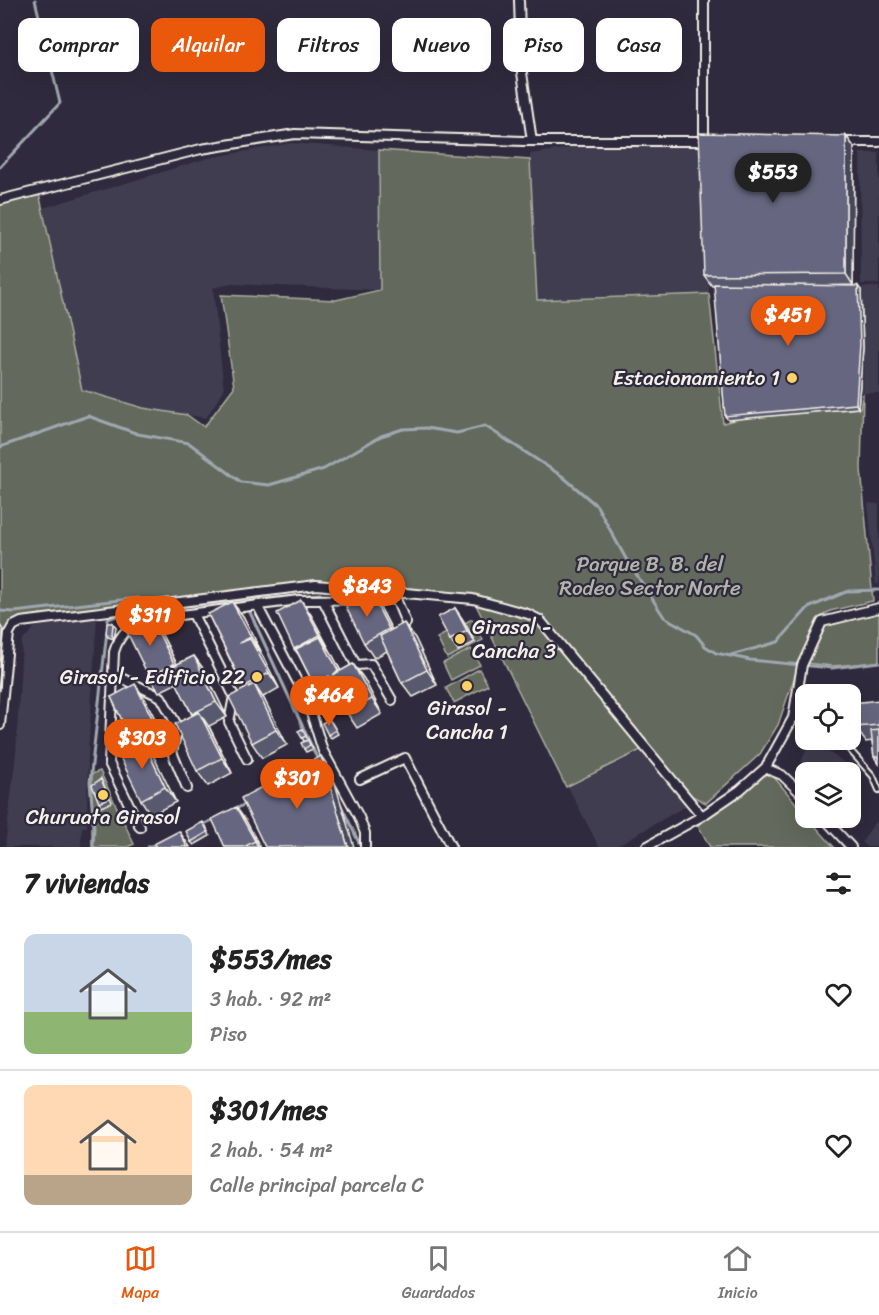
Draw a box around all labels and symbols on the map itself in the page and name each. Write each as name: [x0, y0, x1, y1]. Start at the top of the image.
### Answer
pin: $553: [737, 153, 809, 204]
pin: $451: [752, 296, 824, 347]
place label: Estacionamiento 1: [613, 359, 780, 397]
marker: Estacionamiento 1: [785, 371, 799, 385]
park label: Parque B. B. del Rodeo Sector Norte: [559, 545, 741, 607]
pin: $843: [331, 567, 403, 618]
pin: $311: [114, 596, 186, 647]
place label: Girasol - Cancha 3: [472, 608, 556, 670]
marker: Girasol - Cancha 3: [453, 632, 467, 646]
place label: Girasol - Edificio 22: [60, 658, 245, 696]
marker: Girasol - Edificio 22: [250, 670, 264, 684]
pin: $464: [293, 676, 365, 727]
marker: Girasol - Cancha 1: [460, 679, 474, 693]
place label: Girasol - Cancha 1: [426, 689, 508, 751]
pin: $303: [106, 719, 178, 770]
pin: $301: [261, 759, 333, 810]
marker: Churuata Girasol: [96, 788, 110, 802]
place label: Churuata Girasol: [26, 798, 181, 836]

